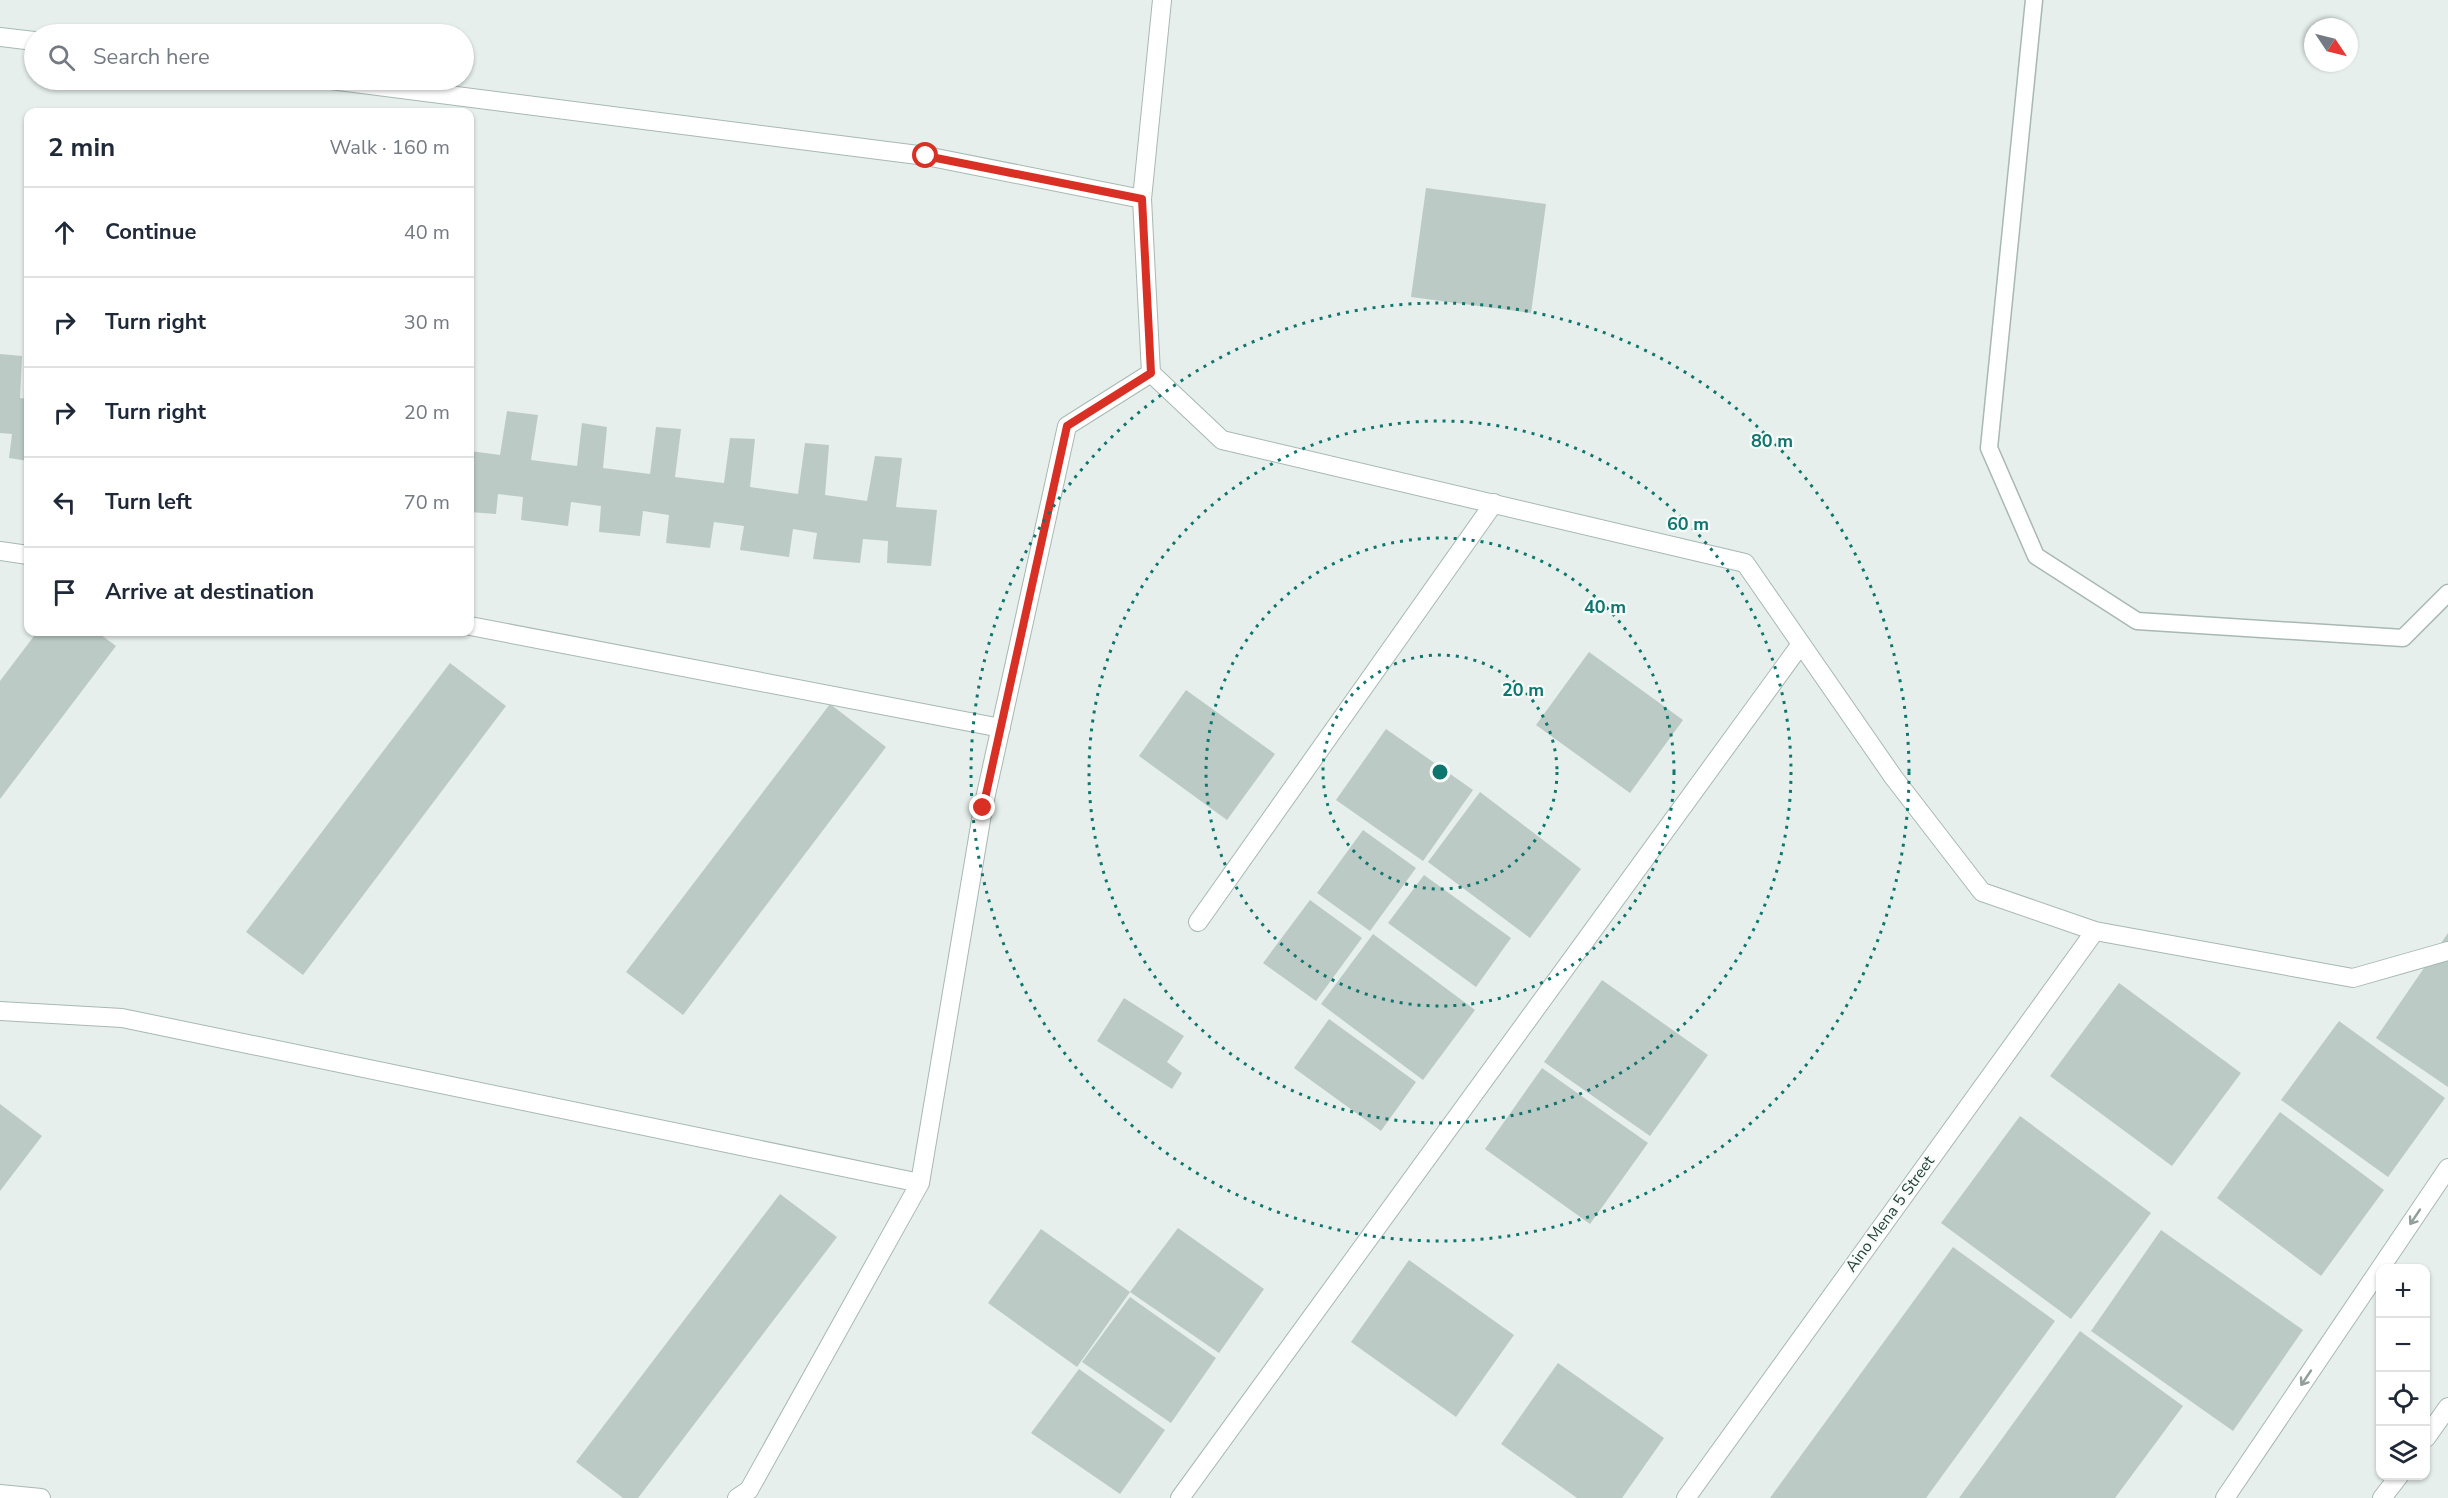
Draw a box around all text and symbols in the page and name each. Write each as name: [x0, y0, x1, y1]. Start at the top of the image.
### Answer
north arrow: [2304, 18, 2358, 72]
search box: [24, 24, 474, 90]
icon: search: [45, 41, 78, 74]
text: Search here: [93, 42, 210, 72]
text: 2 min: [48, 130, 115, 165]
text: Walk · 160 m: [330, 134, 450, 161]
route start: [912, 142, 938, 168]
icon: ahead: [48, 216, 81, 249]
text: Continue: [105, 217, 196, 247]
text: 40 m: [404, 219, 450, 246]
icon: right: [48, 306, 81, 339]
text: Turn right: [105, 307, 206, 337]
text: 30 m: [404, 309, 450, 336]
icon: right: [48, 396, 81, 429]
text: Turn right: [105, 397, 206, 427]
text: 20 m: [404, 399, 450, 426]
text: 80 m: [1751, 429, 1793, 453]
icon: left: [48, 486, 81, 519]
text: Turn left: [105, 487, 192, 517]
text: 70 m: [404, 489, 450, 516]
text: 60 m: [1667, 512, 1709, 536]
icon: arrive: [48, 576, 81, 609]
text: Arrive at destination: [105, 577, 314, 607]
text: 40 m: [1584, 595, 1626, 619]
text: 20 m: [1502, 678, 1544, 702]
centre of rings: [1430, 762, 1450, 782]
route end: [969, 794, 995, 820]
street label: Aino Mena 5 Street: [1840, 1151, 1940, 1277]
one-way arrow: [2409, 1208, 2421, 1225]
map controls: [2376, 1264, 2430, 1480]
button: +: [2376, 1264, 2430, 1318]
button: −: [2376, 1318, 2430, 1372]
one-way arrow: [2300, 1370, 2312, 1386]
button: locate: [2376, 1372, 2430, 1426]
button: layers: [2376, 1426, 2430, 1480]

